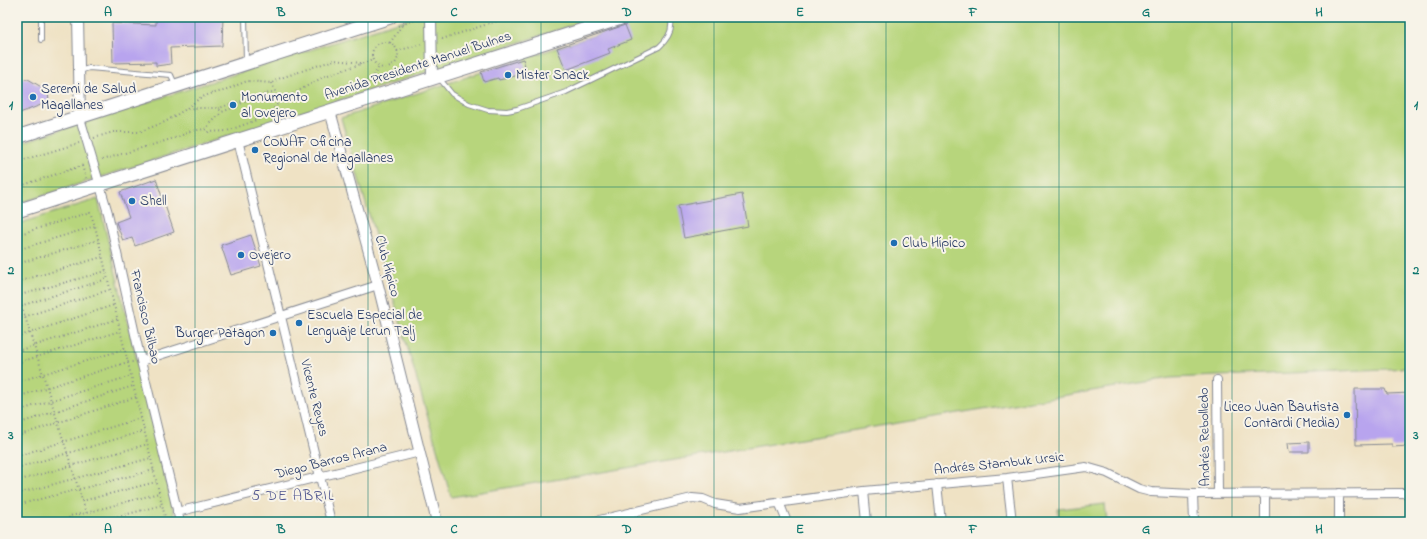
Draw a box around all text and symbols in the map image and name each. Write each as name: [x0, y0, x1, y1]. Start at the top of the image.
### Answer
text: A: [104, 3, 112, 22]
text: B: [276, 3, 286, 22]
text: C: [450, 3, 458, 22]
text: D: [621, 3, 632, 22]
text: E: [796, 3, 804, 22]
text: F: [968, 3, 978, 22]
text: G: [1142, 3, 1150, 22]
text: H: [1315, 3, 1323, 22]
street label: Avenida Presidente Manuel Bulnes: [322, 26, 514, 106]
place label: Mister Snack: [516, 65, 590, 86]
marker: Mister Snack: [503, 70, 513, 80]
place label: Seremi de Salud Magallanes: [41, 79, 136, 117]
place label: Monumento al Ovejero: [241, 87, 308, 124]
marker: Seremi de Salud Magallanes: [28, 92, 38, 102]
text: 1: [9, 96, 14, 115]
text: 1: [1414, 96, 1419, 115]
marker: Monumento al Ovejero: [228, 100, 238, 110]
place label: CONAF Oficina Regional de Magallanes: [263, 132, 394, 170]
marker: CONAF Oficina Regional de Magallanes: [250, 145, 260, 155]
place label: Shell: [140, 191, 167, 212]
marker: Shell: [127, 196, 137, 206]
street label: Club Hípico: [369, 233, 405, 299]
place label: Club Hípico: [902, 233, 965, 254]
marker: Club Hípico: [889, 238, 899, 248]
place label: Ovejero: [249, 245, 291, 266]
marker: Ovejero: [236, 250, 246, 260]
text: 2: [7, 261, 15, 280]
text: 2: [1412, 261, 1420, 280]
street label: Francisco Bilbao: [124, 267, 166, 366]
place label: Escuela Especial de Lenguaje Lerun Talj: [307, 305, 423, 343]
marker: Escuela Especial de Lenguaje Lerun Talj: [294, 318, 304, 328]
place label: Burger Patagon: [174, 323, 265, 345]
marker: Burger Patagon: [268, 328, 278, 338]
street label: Vicente Reyes: [293, 356, 334, 439]
street label: Andrés Rebolledo: [1194, 387, 1216, 487]
place label: Liceo Juan Bautista Contardi (Media): [1224, 397, 1339, 434]
marker: Liceo Juan Bautista Contardi (Media): [1342, 410, 1352, 420]
text: 3: [7, 426, 14, 445]
text: 3: [1412, 426, 1419, 445]
street label: Diego Barros Arana: [272, 437, 389, 486]
street label: Andrés Stambuk Ursic: [933, 447, 1066, 481]
district label: 5 DE ABRIL: [252, 485, 334, 507]
text: A: [104, 520, 112, 539]
text: B: [276, 520, 286, 539]
text: C: [450, 520, 458, 539]
text: D: [621, 520, 632, 539]
text: E: [796, 520, 804, 539]
text: F: [968, 520, 978, 539]
text: G: [1142, 520, 1150, 539]
text: H: [1315, 520, 1323, 539]

